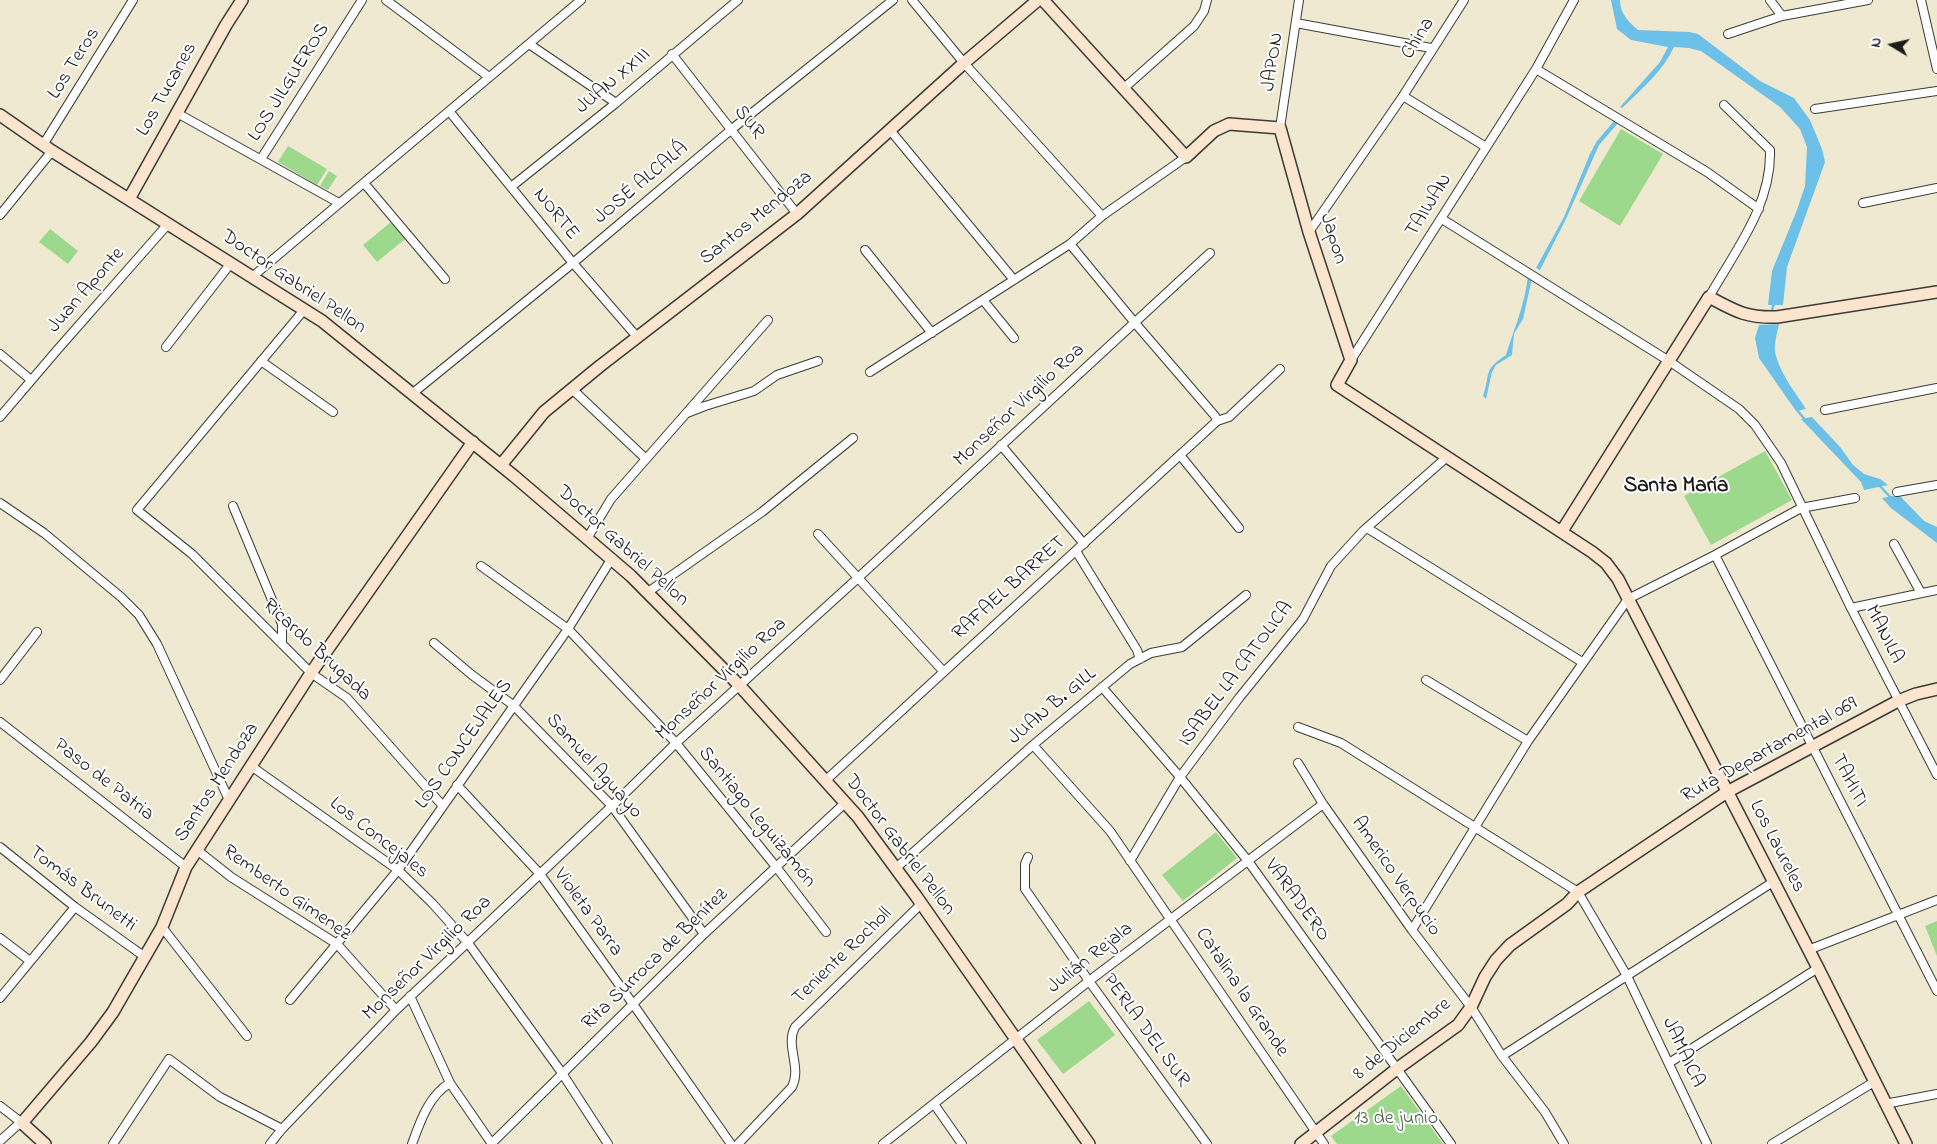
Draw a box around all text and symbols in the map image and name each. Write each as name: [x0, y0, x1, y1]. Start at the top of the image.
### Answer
street label: China: [1397, 14, 1441, 64]
street label: LOS JILGUEROS: [244, 19, 336, 147]
north arrow: [1867, 20, 1917, 70]
street label: Los Teros: [44, 24, 106, 104]
street label: JAPON: [1258, 31, 1290, 93]
text: N: [1866, 36, 1888, 49]
street label: Los Tucanes: [132, 39, 204, 141]
street label: JUAN XXIII: [572, 44, 656, 120]
street label: SUR: [727, 101, 769, 145]
street label: JOSÉ ALCALÁ: [590, 138, 694, 230]
street label: Santos Mendoza: [696, 166, 818, 272]
street label: TAIWAN: [1401, 170, 1459, 242]
street label: NORTE: [527, 184, 583, 246]
street label: Japon: [1313, 211, 1351, 267]
street label: Doctor Gabriel Pellon: [216, 226, 370, 340]
street label: Juan Aponte: [43, 243, 131, 339]
street label: Monseñor Virgilio Roa: [949, 339, 1091, 473]
district label: Santa María: [1624, 475, 1728, 501]
street label: Doctor Gabriel Pellon: [551, 481, 693, 613]
street label: RAFAEL BARRET: [948, 532, 1072, 646]
street label: Ricardo Brugada: [257, 594, 375, 708]
street label: ISABEL LA CATOLICA: [1174, 598, 1300, 752]
street label: MANILA: [1858, 602, 1908, 668]
street label: Monseñor Virgilio Roa: [651, 613, 793, 747]
street label: JUAN B. GILL: [1004, 663, 1102, 751]
street label: LOS CONCEJALES: [411, 675, 519, 815]
street label: Ruta Departamental 069: [1678, 693, 1862, 809]
street label: Samuel Aguayo: [539, 709, 647, 825]
street label: Santos Mendoza: [170, 719, 266, 847]
street label: Paso de Patria: [48, 734, 158, 828]
street label: Santiago Leguizamón: [692, 743, 820, 893]
street label: TAHITI: [1825, 750, 1871, 812]
street label: Doctor Gabriel Pellon: [838, 771, 960, 921]
street label: Los Concejales: [324, 793, 432, 885]
street label: Los Laureles: [1743, 797, 1809, 897]
street label: Americo Verpucio: [1345, 813, 1445, 941]
street label: Remberto Gimenez: [217, 841, 355, 947]
street label: Tomás Brunetti: [23, 842, 141, 938]
street label: VARADERO: [1258, 855, 1334, 947]
street label: Violeta Parra: [547, 864, 627, 962]
street label: Rita Surroca de Benítez: [578, 884, 734, 1036]
street label: Monseñor Virgilio Roa: [358, 891, 498, 1027]
street label: Teniente Rocholl: [788, 903, 898, 1011]
street label: Julián Rejala: [1043, 918, 1139, 1000]
street label: Catalina la Grande: [1189, 924, 1293, 1062]
street label: PERLA DEL SUR: [1096, 970, 1194, 1092]
street label: 8 de Diciembre: [1349, 993, 1457, 1087]
street label: JAMAICA: [1655, 1014, 1709, 1092]
park label: 13 de junio: [1354, 1108, 1438, 1132]

